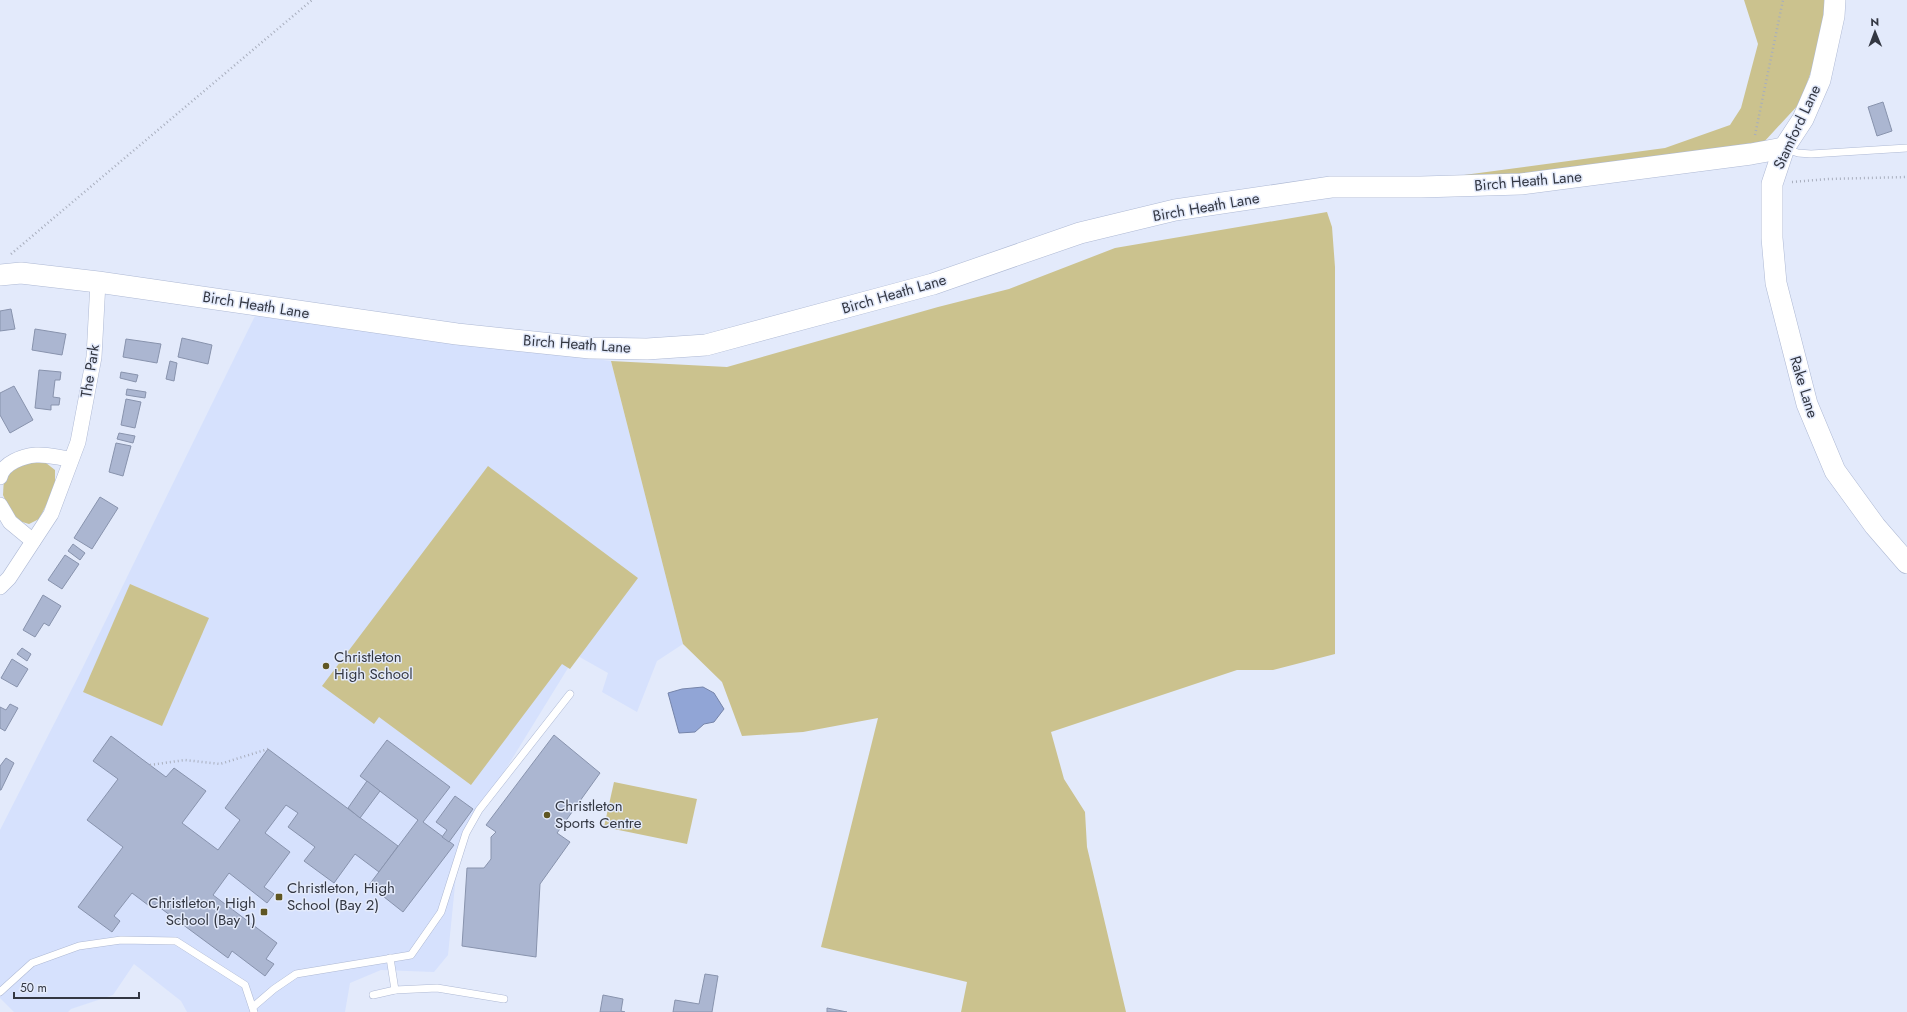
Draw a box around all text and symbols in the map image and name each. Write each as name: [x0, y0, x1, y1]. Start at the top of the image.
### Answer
north arrow: [1855, 12, 1895, 52]
text: N: [1870, 14, 1879, 30]
street label: Stamford Lane: [1768, 81, 1826, 173]
street label: Birch Heath Lane: [1473, 165, 1583, 197]
street label: Birch Heath Lane: [1151, 187, 1261, 227]
street label: Birch Heath Lane: [839, 268, 949, 319]
street label: Birch Heath Lane: [201, 286, 311, 324]
street label: Birch Heath Lane: [522, 329, 632, 359]
street label: The Park: [75, 342, 105, 399]
street label: Rake Lane: [1784, 353, 1824, 421]
place label: Christleton High School: [334, 646, 413, 685]
marker: Christleton High School: [321, 661, 331, 671]
place label: Christleton Sports Centre: [555, 795, 642, 834]
marker: Christleton Sports Centre: [542, 810, 552, 820]
place label: Christleton, High School (Bay 2): [287, 877, 395, 916]
place label: Christleton, High School (Bay 1): [148, 892, 256, 931]
marker: Christleton, High School (Bay 2): [274, 892, 284, 902]
marker: Christleton, High School (Bay 1): [259, 907, 269, 917]
scale bar: [14, 974, 139, 1000]
text: 50 m: [20, 979, 47, 997]

